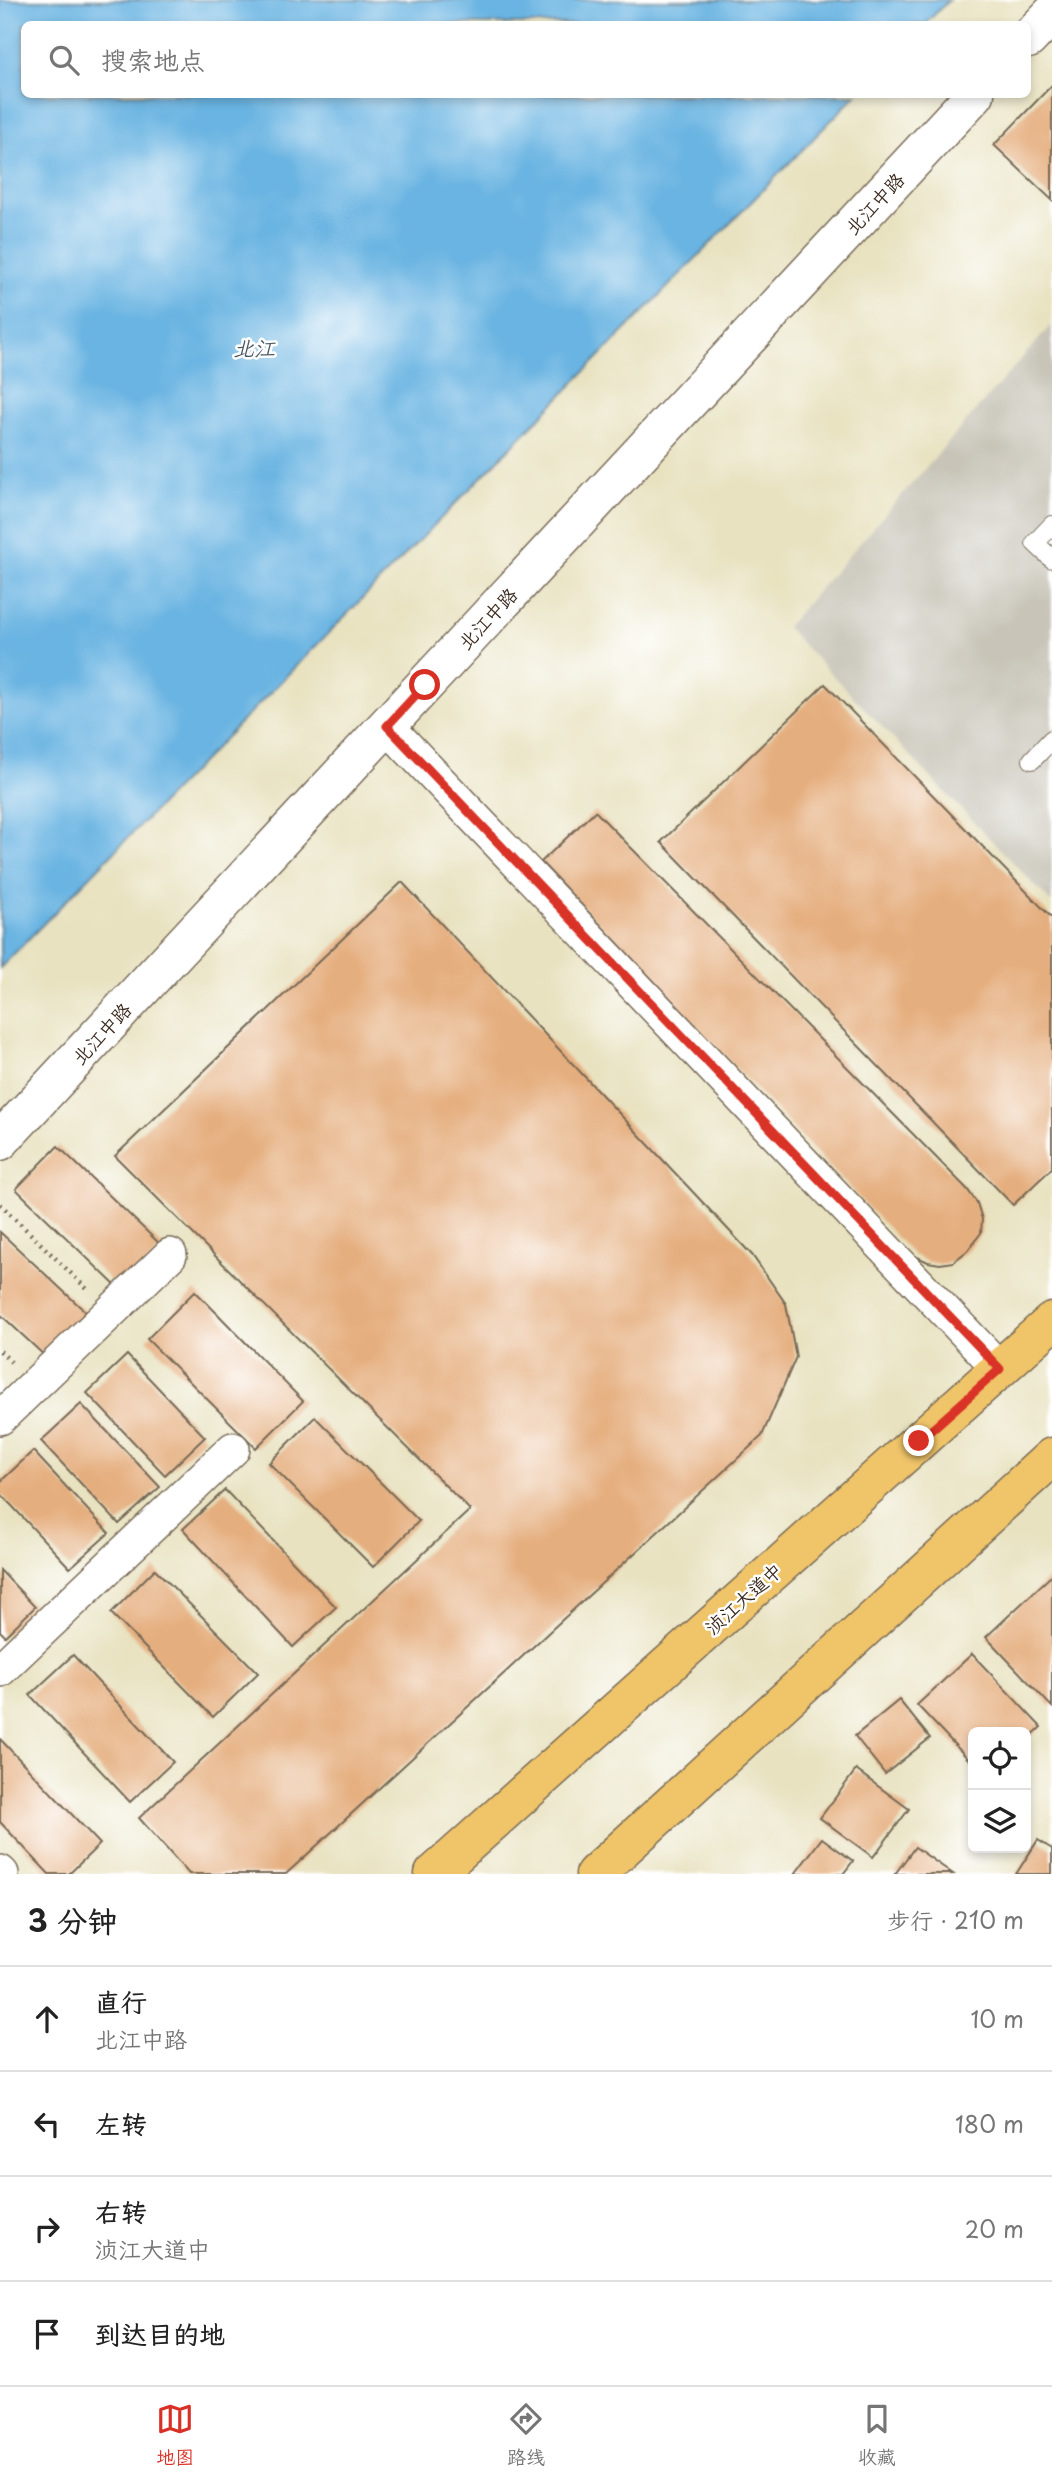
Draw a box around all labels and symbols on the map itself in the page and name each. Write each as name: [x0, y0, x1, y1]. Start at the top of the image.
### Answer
street label: 北江中路: [838, 166, 910, 240]
water label: 北江: [233, 331, 276, 363]
street label: 北江中路: [451, 581, 523, 655]
route start: [409, 669, 440, 700]
street label: 北江中路: [65, 996, 137, 1070]
route end: [903, 1425, 934, 1456]
street label: 浈江大道中: [698, 1556, 788, 1640]

